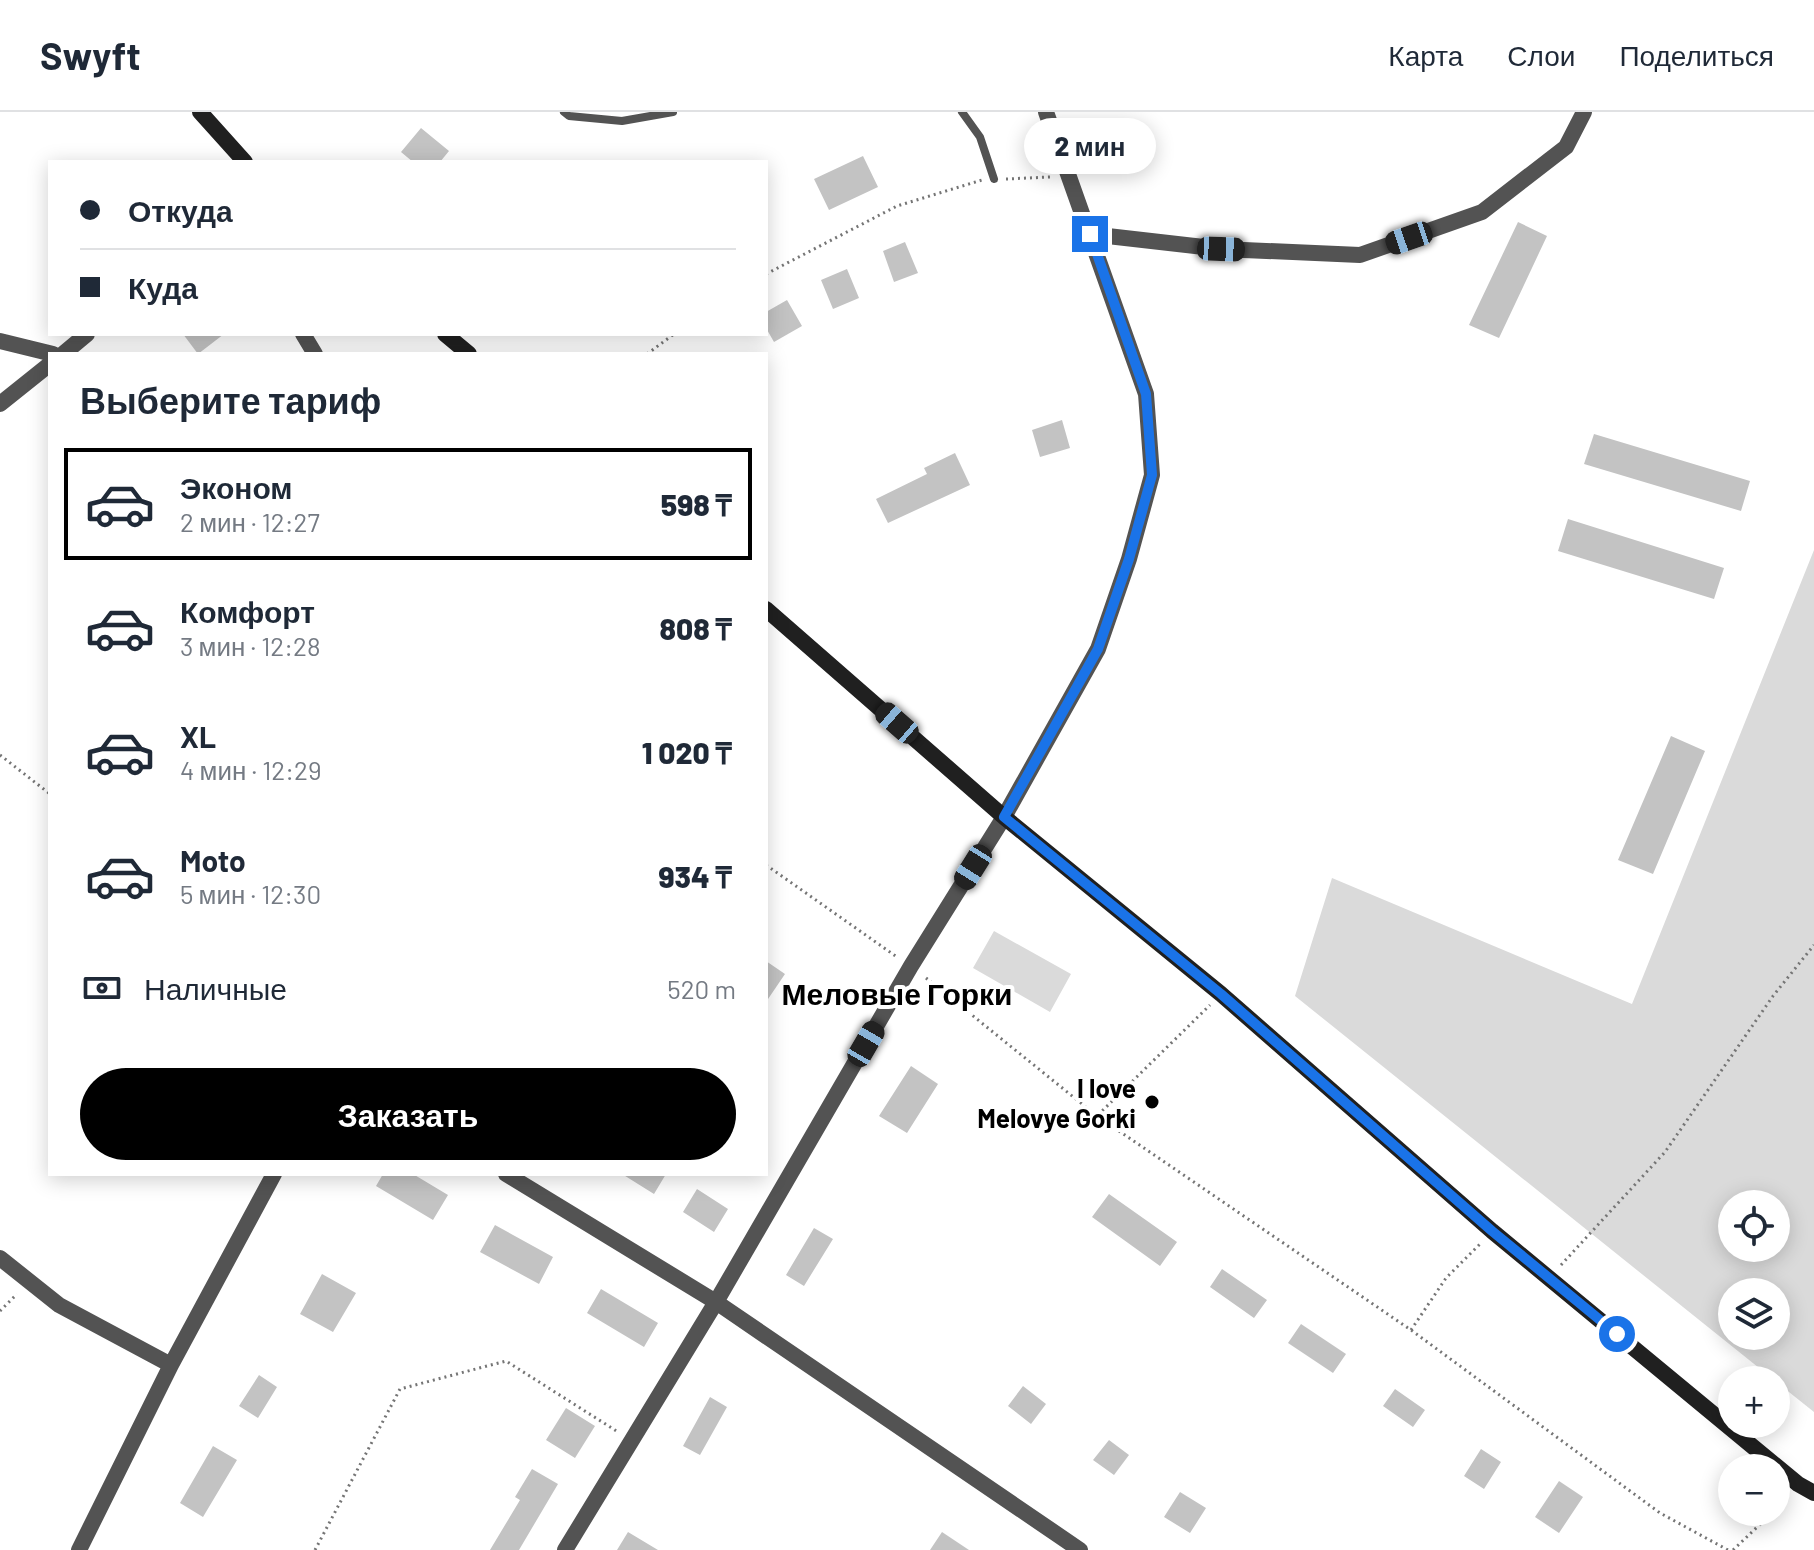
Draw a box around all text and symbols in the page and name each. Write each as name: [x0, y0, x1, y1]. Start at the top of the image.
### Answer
text: Swyft: [40, 32, 141, 78]
text: Карта: [1388, 38, 1463, 72]
text: Слои: [1507, 38, 1575, 72]
text: Поделиться: [1619, 38, 1774, 72]
callout: 2 мин: [1024, 118, 1156, 174]
text: 2 мин: [1055, 130, 1125, 161]
text: Откуда: [128, 192, 233, 228]
route end: [1072, 216, 1108, 252]
car: [1382, 219, 1436, 257]
car: [1197, 236, 1245, 262]
text: Куда: [128, 269, 198, 305]
text: Выберите тариф: [80, 378, 381, 421]
icon: car: [84, 468, 156, 540]
text: Эконом: [180, 469, 293, 505]
text: 598 ₸: [661, 486, 732, 522]
text: 2 мин · 12:27: [180, 506, 320, 537]
icon: car: [84, 592, 156, 664]
text: Комфорт: [180, 593, 315, 629]
text: 808 ₸: [660, 610, 732, 646]
text: 3 мин · 12:28: [180, 630, 321, 661]
car: [871, 698, 923, 748]
icon: car: [84, 716, 156, 788]
text: XL: [180, 718, 216, 754]
text: 1 020 ₸: [642, 734, 732, 770]
text: 4 мин · 12:29: [180, 754, 321, 785]
icon: car: [84, 840, 156, 912]
car: [950, 840, 996, 894]
text: Moto: [180, 842, 246, 878]
text: 934 ₸: [658, 858, 732, 894]
text: 5 мин · 12:30: [180, 878, 321, 909]
icon: cash: [80, 966, 124, 1010]
text: Наличные: [144, 970, 287, 1006]
text: 520 m: [667, 973, 736, 1004]
district label: Меловые Горки: [781, 975, 1013, 1011]
car: [844, 1017, 888, 1071]
button: Заказать: [80, 1068, 736, 1160]
place label: I love Melovye Gorki: [977, 1072, 1136, 1133]
marker: I love Melovye Gorki: [1143, 1093, 1161, 1111]
map controls: [1718, 1190, 1790, 1526]
button: locate: [1718, 1190, 1790, 1262]
button: layers: [1718, 1278, 1790, 1350]
route start: [1599, 1316, 1635, 1352]
button: +: [1718, 1366, 1790, 1438]
button: −: [1718, 1454, 1790, 1526]

